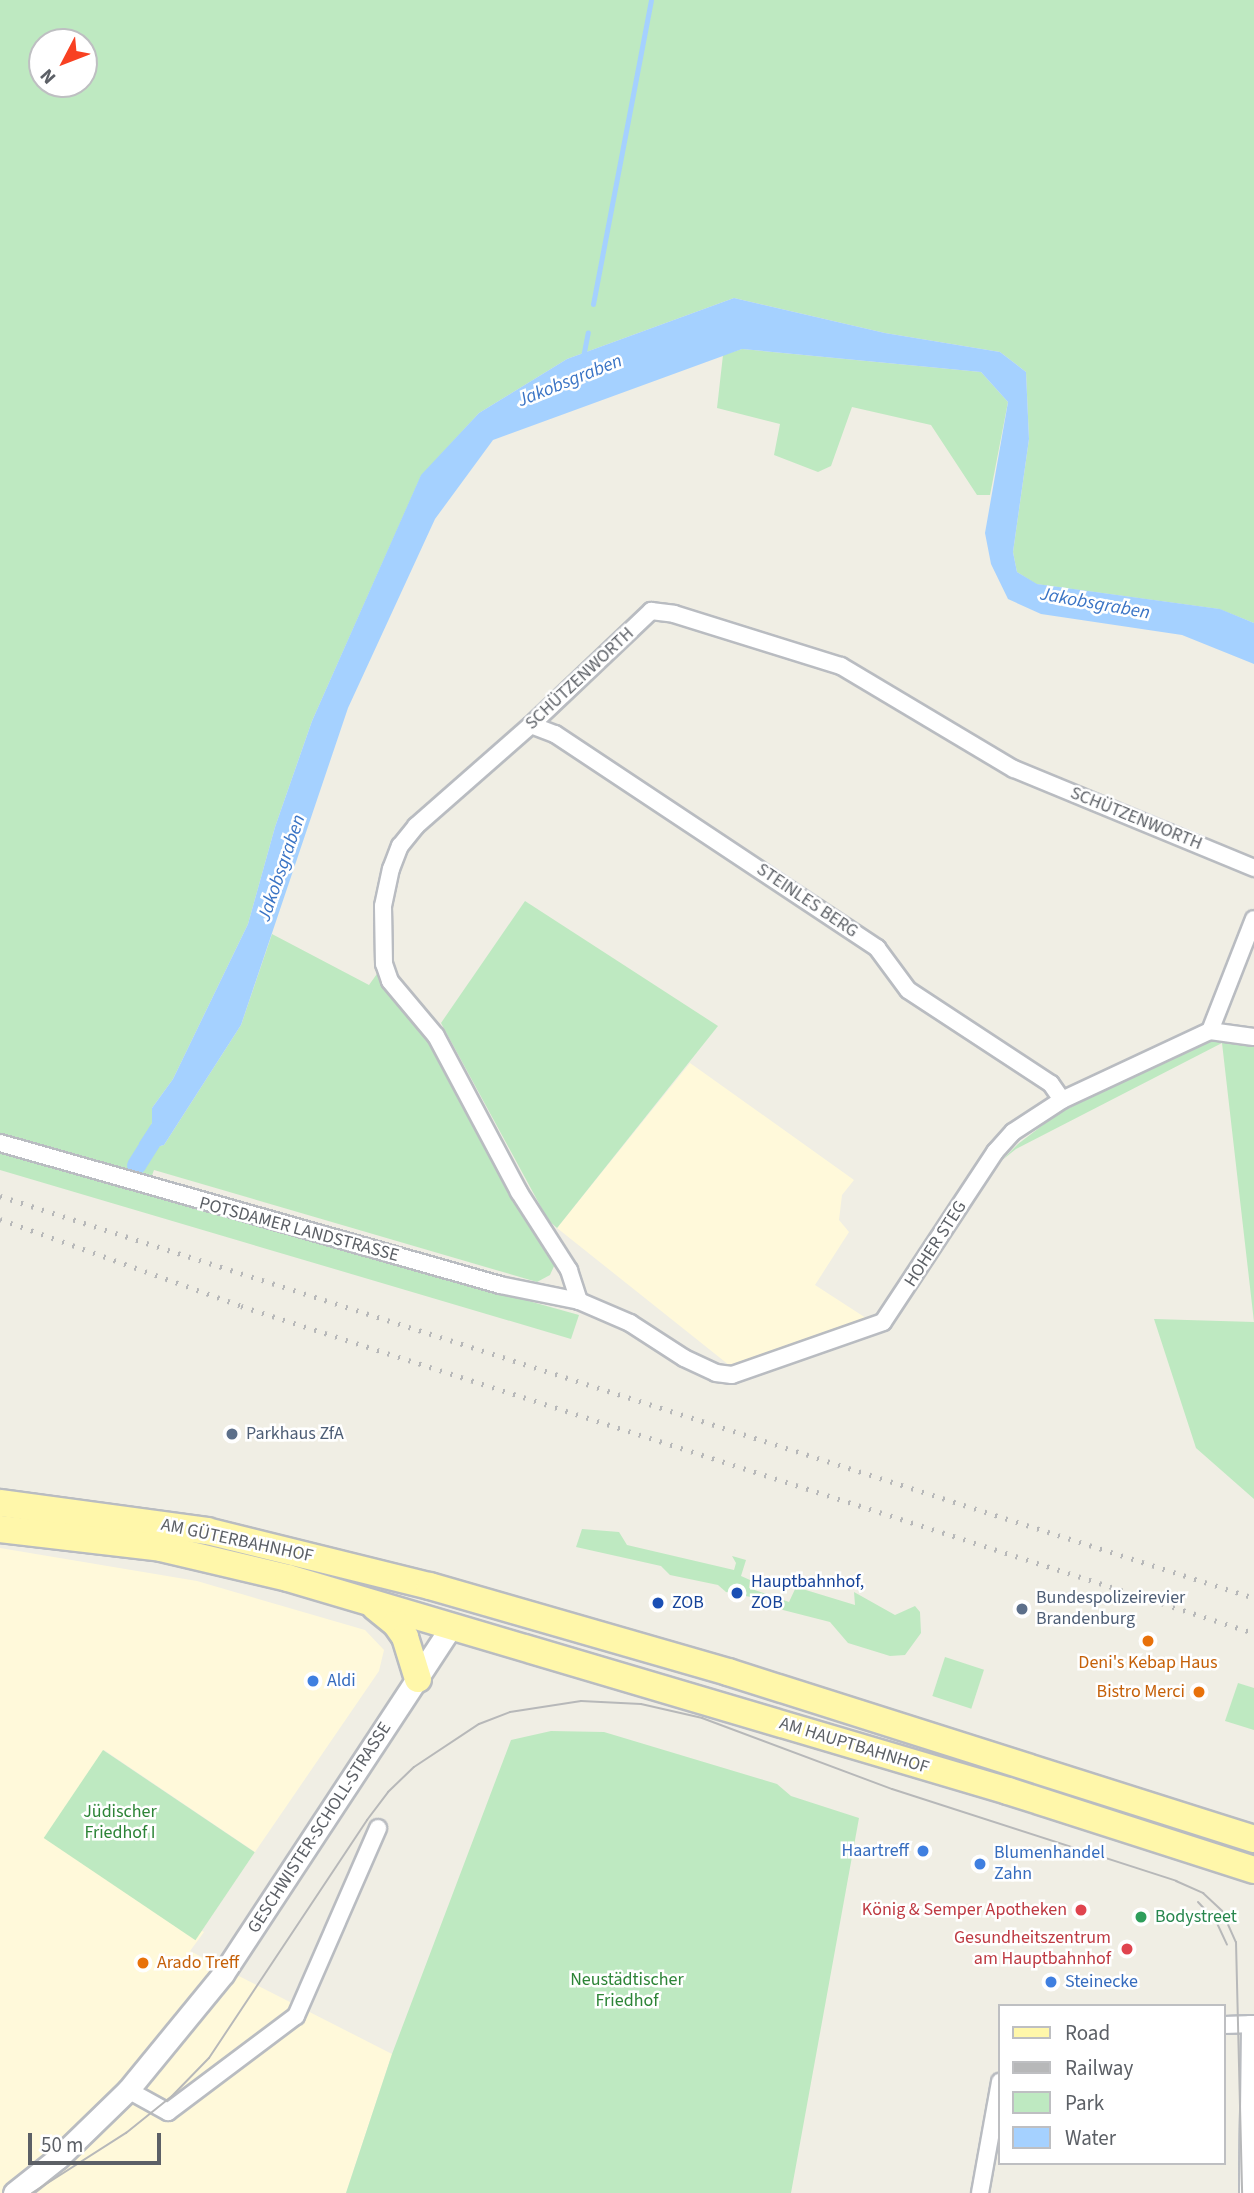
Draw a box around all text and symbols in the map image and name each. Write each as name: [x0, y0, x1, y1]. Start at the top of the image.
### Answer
north arrow: [28, 28, 98, 98]
text: N: [34, 62, 63, 90]
water label: Jakobsgraben: [514, 350, 626, 412]
water label: Jakobsgraben: [1038, 583, 1152, 625]
street label: SCHÜTZENWORTH: [521, 623, 639, 735]
street label: SCHÜTZENWORTH: [1067, 783, 1205, 855]
water label: Jakobsgraben: [253, 812, 311, 924]
street label: STEINLES BERG: [752, 859, 862, 943]
street label: POTSDAMER LANDSTRASSE: [197, 1193, 401, 1267]
street label: HOHER STEG: [900, 1197, 972, 1291]
place label: Parkhaus ZfA: [246, 1423, 344, 1445]
marker: Parkhaus ZfA: [224, 1426, 240, 1442]
street label: AM GÜTERBAHNHOF: [159, 1514, 315, 1568]
place label: Hauptbahnhof, ZOB: [751, 1572, 864, 1614]
marker: Hauptbahnhof, ZOB: [729, 1585, 745, 1601]
place label: Bundespolizeirevier Brandenburg: [1036, 1588, 1185, 1630]
place label: ZOB: [672, 1592, 704, 1614]
marker: ZOB: [650, 1595, 666, 1611]
marker: Bundespolizeirevier Brandenburg: [1014, 1601, 1030, 1617]
marker: Deni's Kebap Haus: [1140, 1633, 1156, 1649]
place label: Deni's Kebap Haus: [1078, 1652, 1218, 1674]
place label: Aldi: [327, 1670, 356, 1692]
marker: Aldi: [305, 1673, 321, 1689]
place label: Bistro Merci: [1097, 1681, 1185, 1703]
marker: Bistro Merci: [1191, 1684, 1207, 1700]
street label: AM HAUPTBAHNHOF: [777, 1713, 931, 1779]
street label: GESCHWISTER-SCHOLL-STRASSE: [244, 1718, 396, 1938]
park label: Jüdischer Friedhof I: [83, 1802, 157, 1844]
place label: Haartreff: [841, 1840, 909, 1862]
marker: Haartreff: [915, 1843, 931, 1859]
place label: Blumenhandel Zahn: [994, 1843, 1105, 1885]
marker: Blumenhandel Zahn: [972, 1856, 988, 1872]
place label: König & Semper Apotheken: [862, 1899, 1067, 1921]
marker: König & Semper Apotheken: [1073, 1902, 1089, 1918]
place label: Bodystreet: [1155, 1906, 1237, 1928]
marker: Bodystreet: [1133, 1909, 1149, 1925]
place label: Gesundheitszentrum am Hauptbahnhof: [954, 1928, 1111, 1970]
marker: Gesundheitszentrum am Hauptbahnhof: [1117, 1939, 1137, 1959]
place label: Arado Treff: [157, 1952, 239, 1974]
marker: Arado Treff: [135, 1955, 151, 1971]
park label: Neustädtischer Friedhof: [570, 1970, 684, 2012]
place label: Steinecke: [1065, 1971, 1138, 1993]
marker: Steinecke: [1043, 1974, 1059, 1990]
legend: [998, 2004, 1226, 2165]
text: Road: [1065, 2018, 1110, 2048]
text: Railway: [1065, 2053, 1133, 2083]
text: Park: [1065, 2088, 1104, 2118]
scale bar: [32, 2120, 164, 2164]
text: Water: [1065, 2123, 1116, 2153]
text: 50 m: [41, 2130, 83, 2160]

